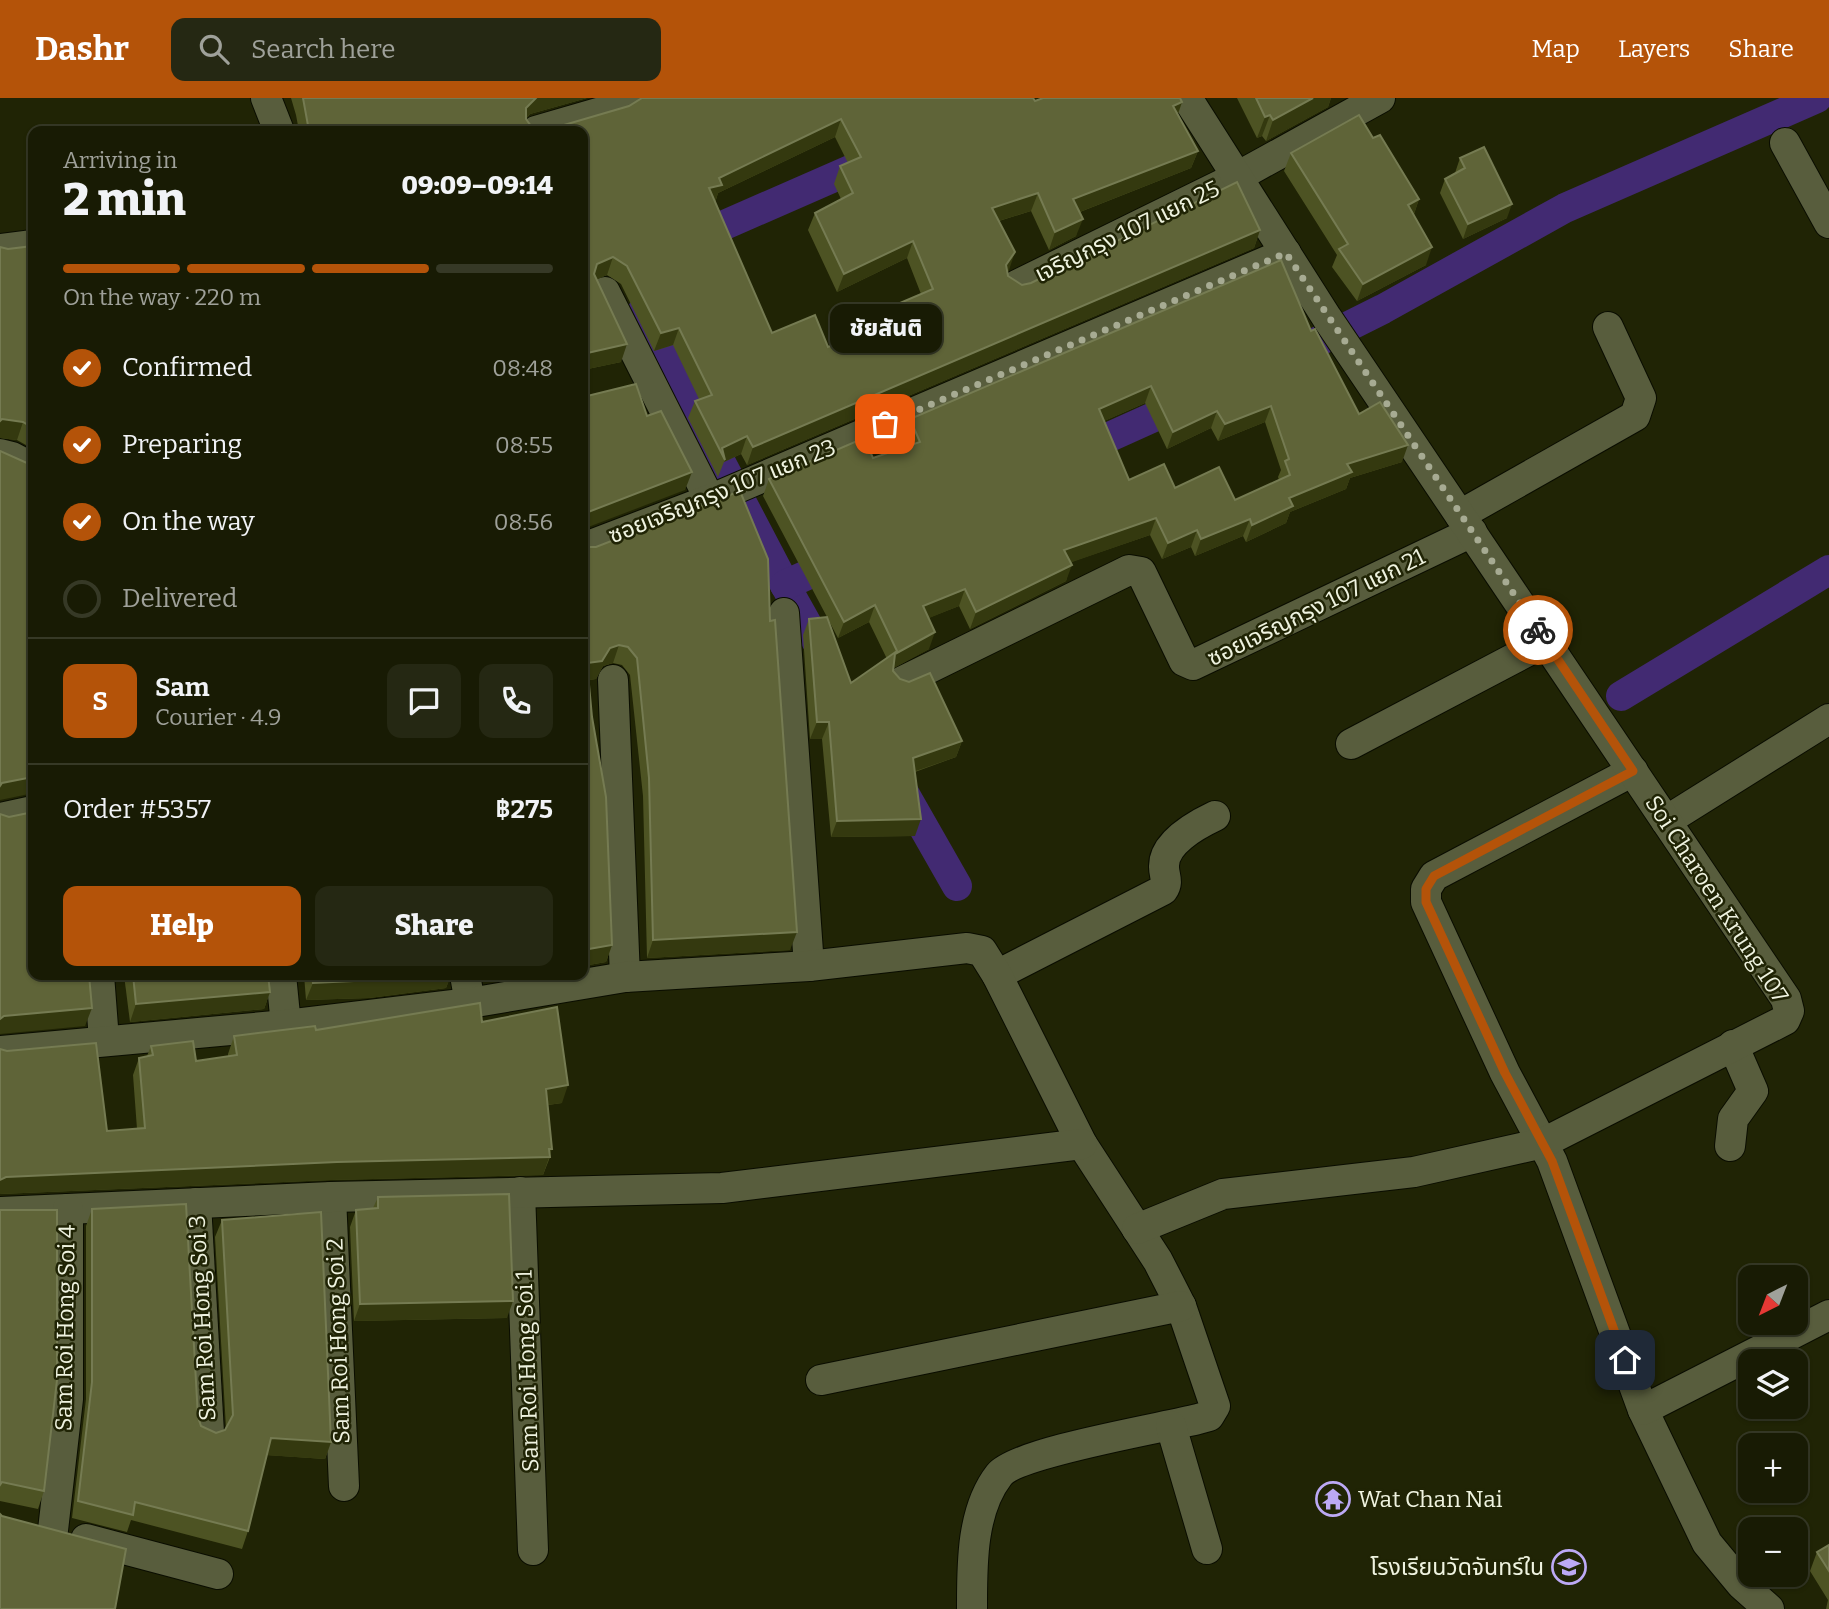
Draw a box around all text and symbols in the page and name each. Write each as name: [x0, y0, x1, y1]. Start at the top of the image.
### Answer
search box: [171, 18, 661, 81]
text: Dashr: [35, 29, 129, 69]
icon: search: [195, 30, 233, 68]
text: Search here: [251, 34, 395, 65]
text: Map: [1532, 35, 1580, 63]
text: Layers: [1618, 35, 1690, 63]
text: Share: [1728, 35, 1794, 63]
text: Arriving in: [63, 146, 177, 174]
text: 09:09–09:14: [402, 170, 553, 201]
text: 2 min: [63, 172, 186, 227]
street label: เจริญกรุง 107 แยก 25: [1030, 174, 1224, 288]
text: On the way · 220 m: [63, 283, 261, 311]
callout: ชัยสันติ: [829, 305, 941, 354]
text: ชัยสันติ: [850, 314, 922, 342]
icon: check: [63, 349, 101, 387]
text: Confirmed: [122, 352, 252, 383]
text: 08:48: [492, 354, 553, 382]
pin: [855, 394, 915, 454]
icon: bag: [866, 405, 904, 443]
icon: check: [63, 426, 101, 464]
text: Preparing: [122, 429, 242, 460]
text: 08:55: [495, 431, 553, 459]
street label: ซอยเจริญกรุง 107 แยก 23: [604, 433, 840, 549]
icon: check: [63, 503, 101, 541]
text: On the way: [122, 506, 255, 537]
text: 08:56: [494, 508, 553, 536]
street label: ซอยเจริญกรุง 107 แยก 21: [1203, 542, 1430, 672]
text: Delivered: [122, 583, 237, 614]
courier: [1503, 595, 1573, 665]
icon: bike: [1519, 611, 1557, 649]
button: chat: [387, 664, 461, 738]
button: phone: [479, 664, 553, 738]
text: Sam: [155, 672, 210, 703]
text: S: [92, 686, 108, 717]
text: Courier · 4.9: [155, 703, 282, 731]
street label: Soi Charoen Krung 107: [1639, 790, 1795, 1008]
text: Order #5357: [63, 794, 211, 825]
text: ฿275: [496, 794, 553, 825]
button: Help: [63, 886, 301, 966]
button: Share: [315, 886, 553, 966]
street label: Sam Roi Hong Soi 3: [183, 1214, 221, 1422]
street label: Sam Roi Hong Soi 4: [49, 1224, 81, 1431]
street label: Sam Roi Hong Soi 2: [320, 1238, 356, 1444]
north arrow: [1738, 1265, 1808, 1335]
map controls: [1738, 1265, 1808, 1587]
street label: Sam Roi Hong Soi 1: [509, 1269, 545, 1473]
pin: [1595, 1330, 1655, 1390]
icon: home: [1606, 1341, 1644, 1379]
button: layers: [1738, 1349, 1808, 1419]
button: +: [1738, 1433, 1808, 1503]
temple icon: Wat Chan Nai: [1314, 1480, 1352, 1518]
place label: Wat Chan Nai: [1358, 1485, 1503, 1513]
button: −: [1738, 1517, 1808, 1587]
school or university icon: โรงเรียนวัดจันทร์ใน: [1550, 1548, 1588, 1586]
place label: โรงเรียนวัดจันทร์ใน: [1370, 1553, 1544, 1581]

